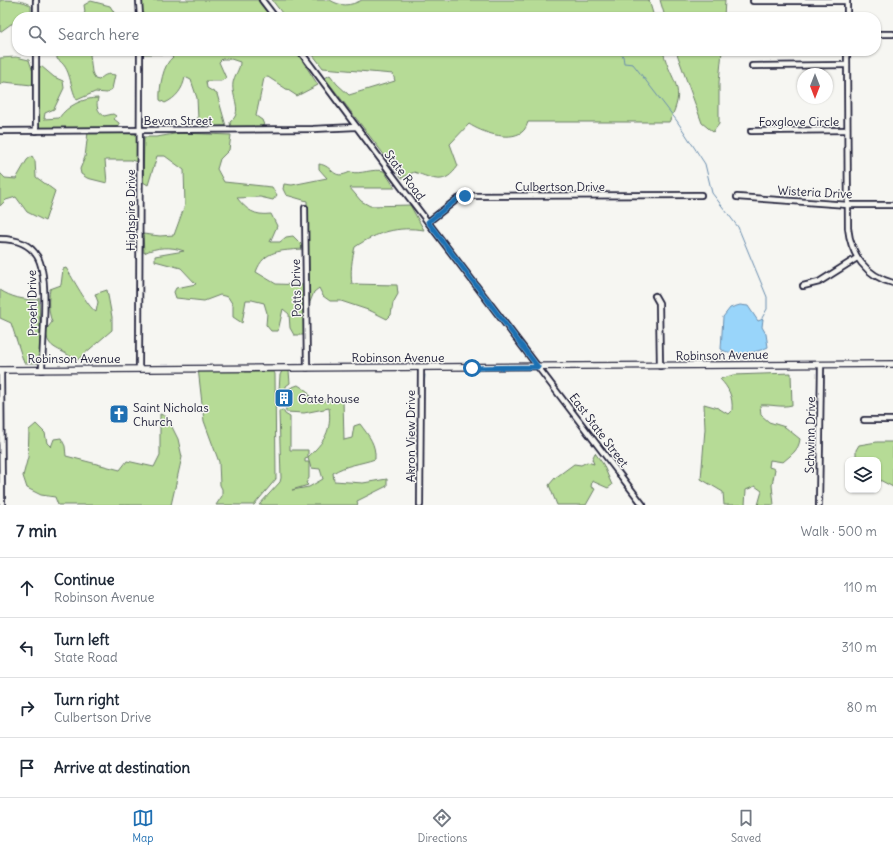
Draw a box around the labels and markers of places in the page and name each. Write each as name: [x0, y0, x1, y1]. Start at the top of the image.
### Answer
building icon: Gate house: [273, 387, 295, 409]
place label: Gate house: [298, 391, 359, 406]
place label: Saint Nicholas Church: [133, 400, 209, 429]
church icon: Saint Nicholas Church: [108, 403, 130, 425]

